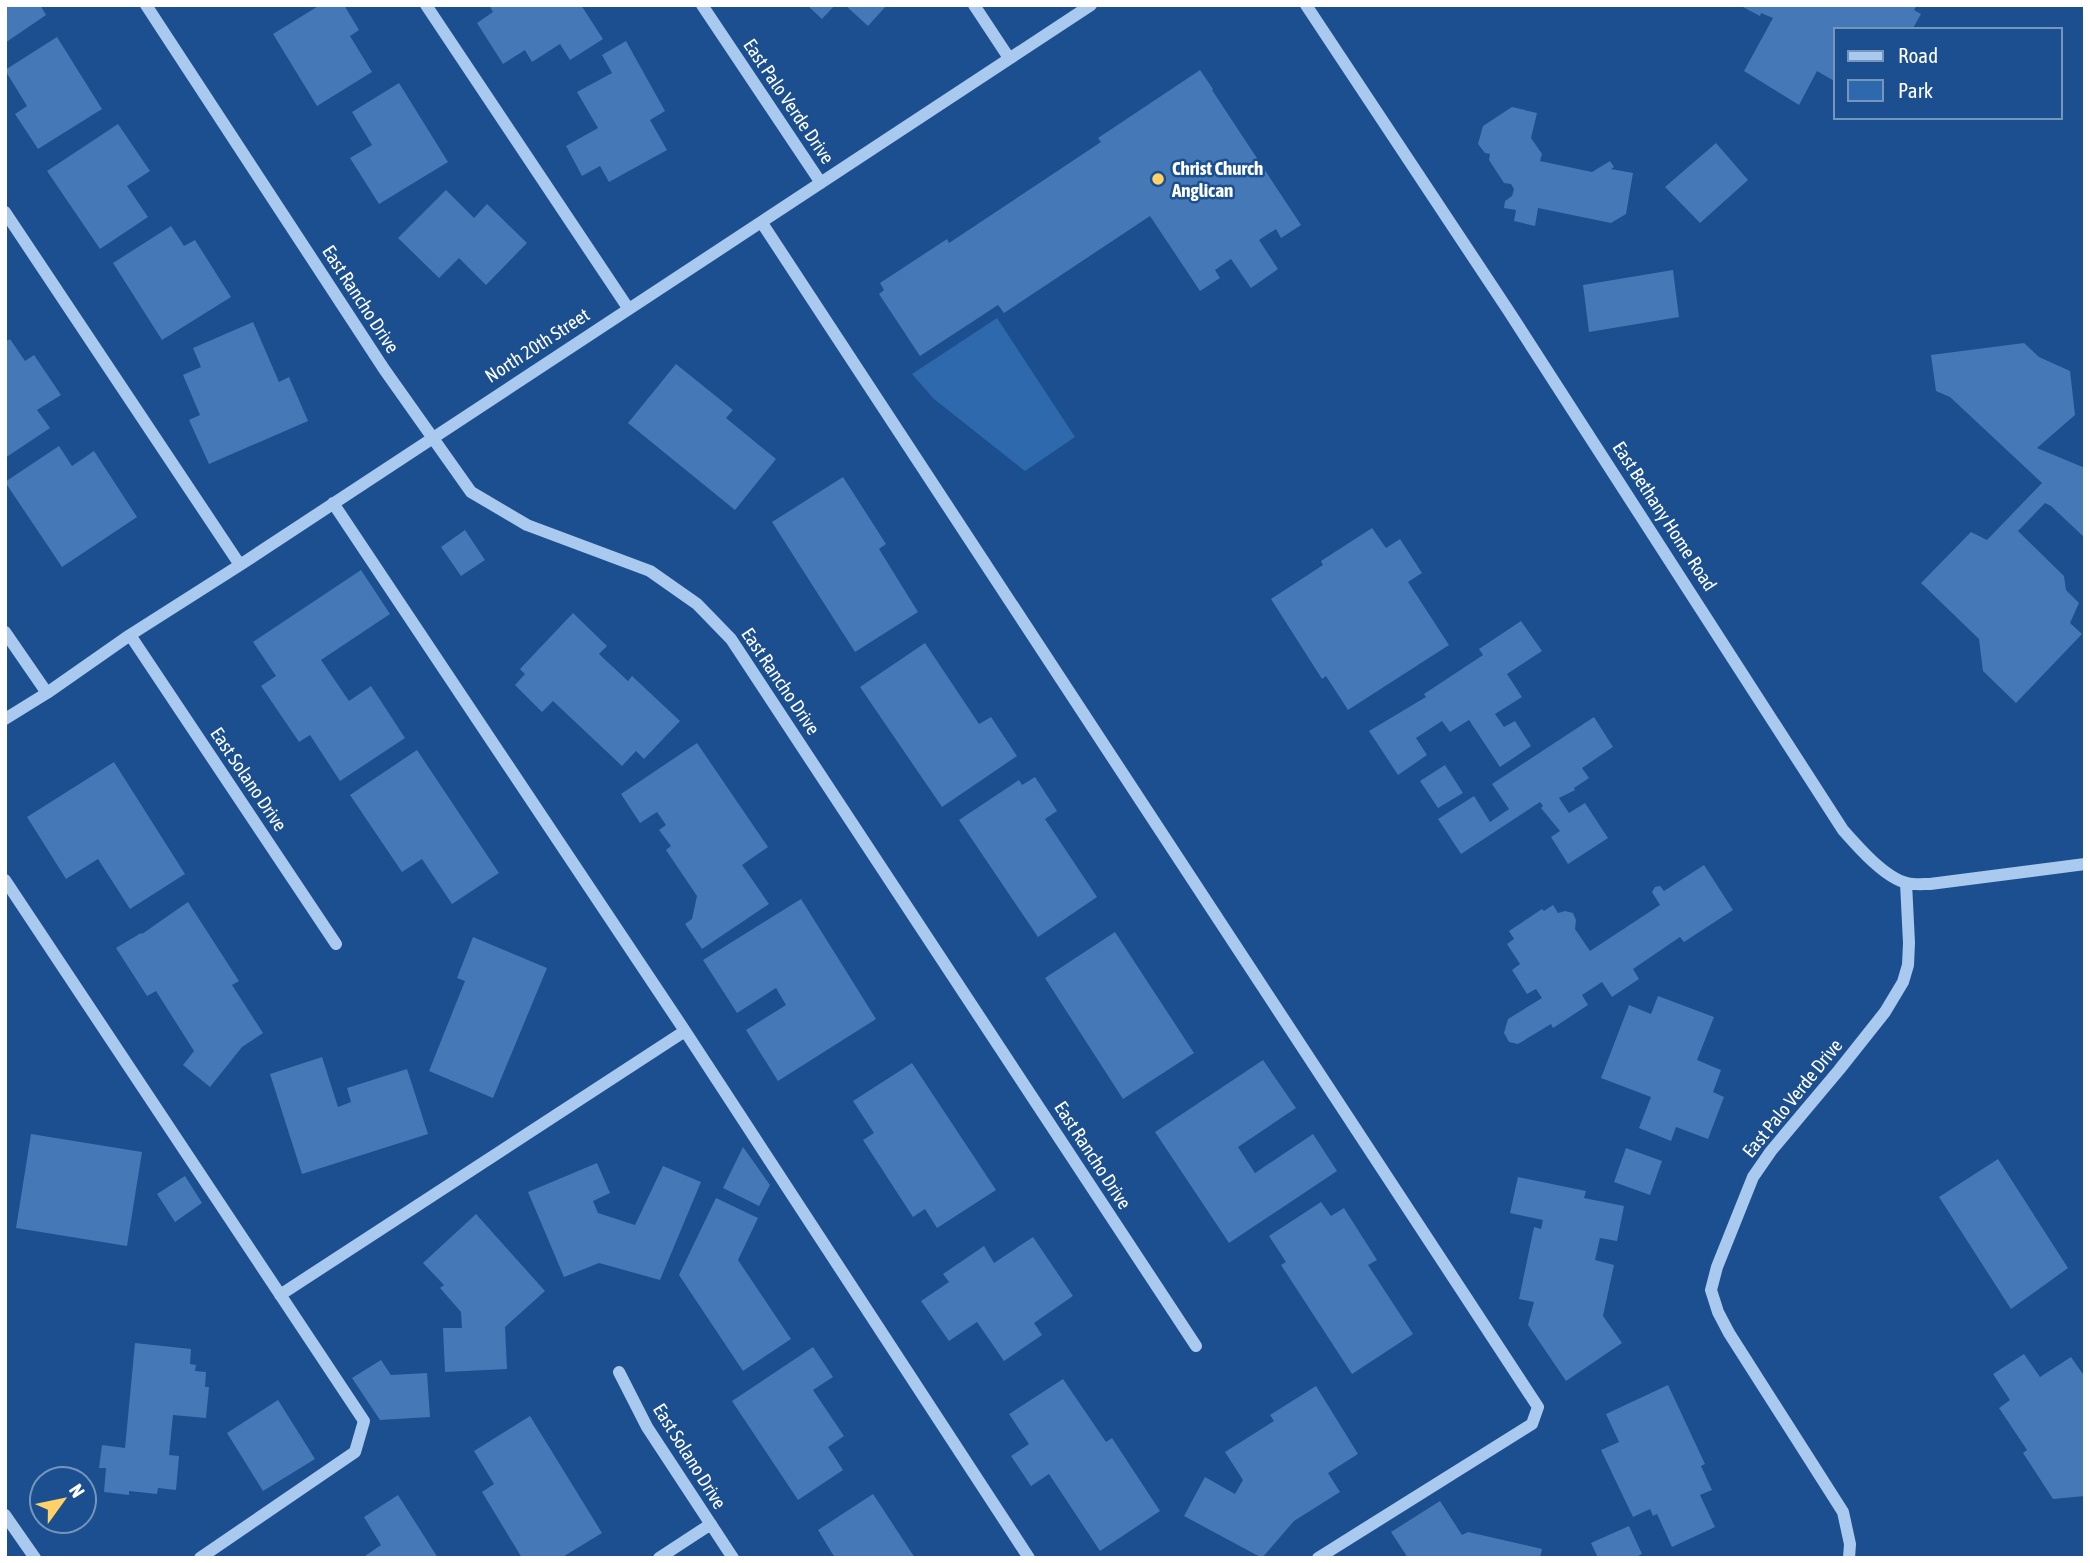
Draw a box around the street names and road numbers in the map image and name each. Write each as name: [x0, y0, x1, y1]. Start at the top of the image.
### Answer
street label: East Palo Verde Drive: [739, 34, 839, 168]
street label: East Rancho Drive: [318, 241, 404, 357]
street label: North 20th Street: [481, 303, 593, 387]
street label: East Bethany Home Road: [1608, 437, 1722, 595]
street label: East Rancho Drive: [737, 623, 825, 739]
street label: East Solano Drive: [206, 723, 292, 835]
street label: East Palo Verde Drive: [1738, 1034, 1846, 1162]
street label: East Rancho Drive: [1050, 1097, 1136, 1213]
street label: East Solano Drive: [649, 1399, 731, 1513]

